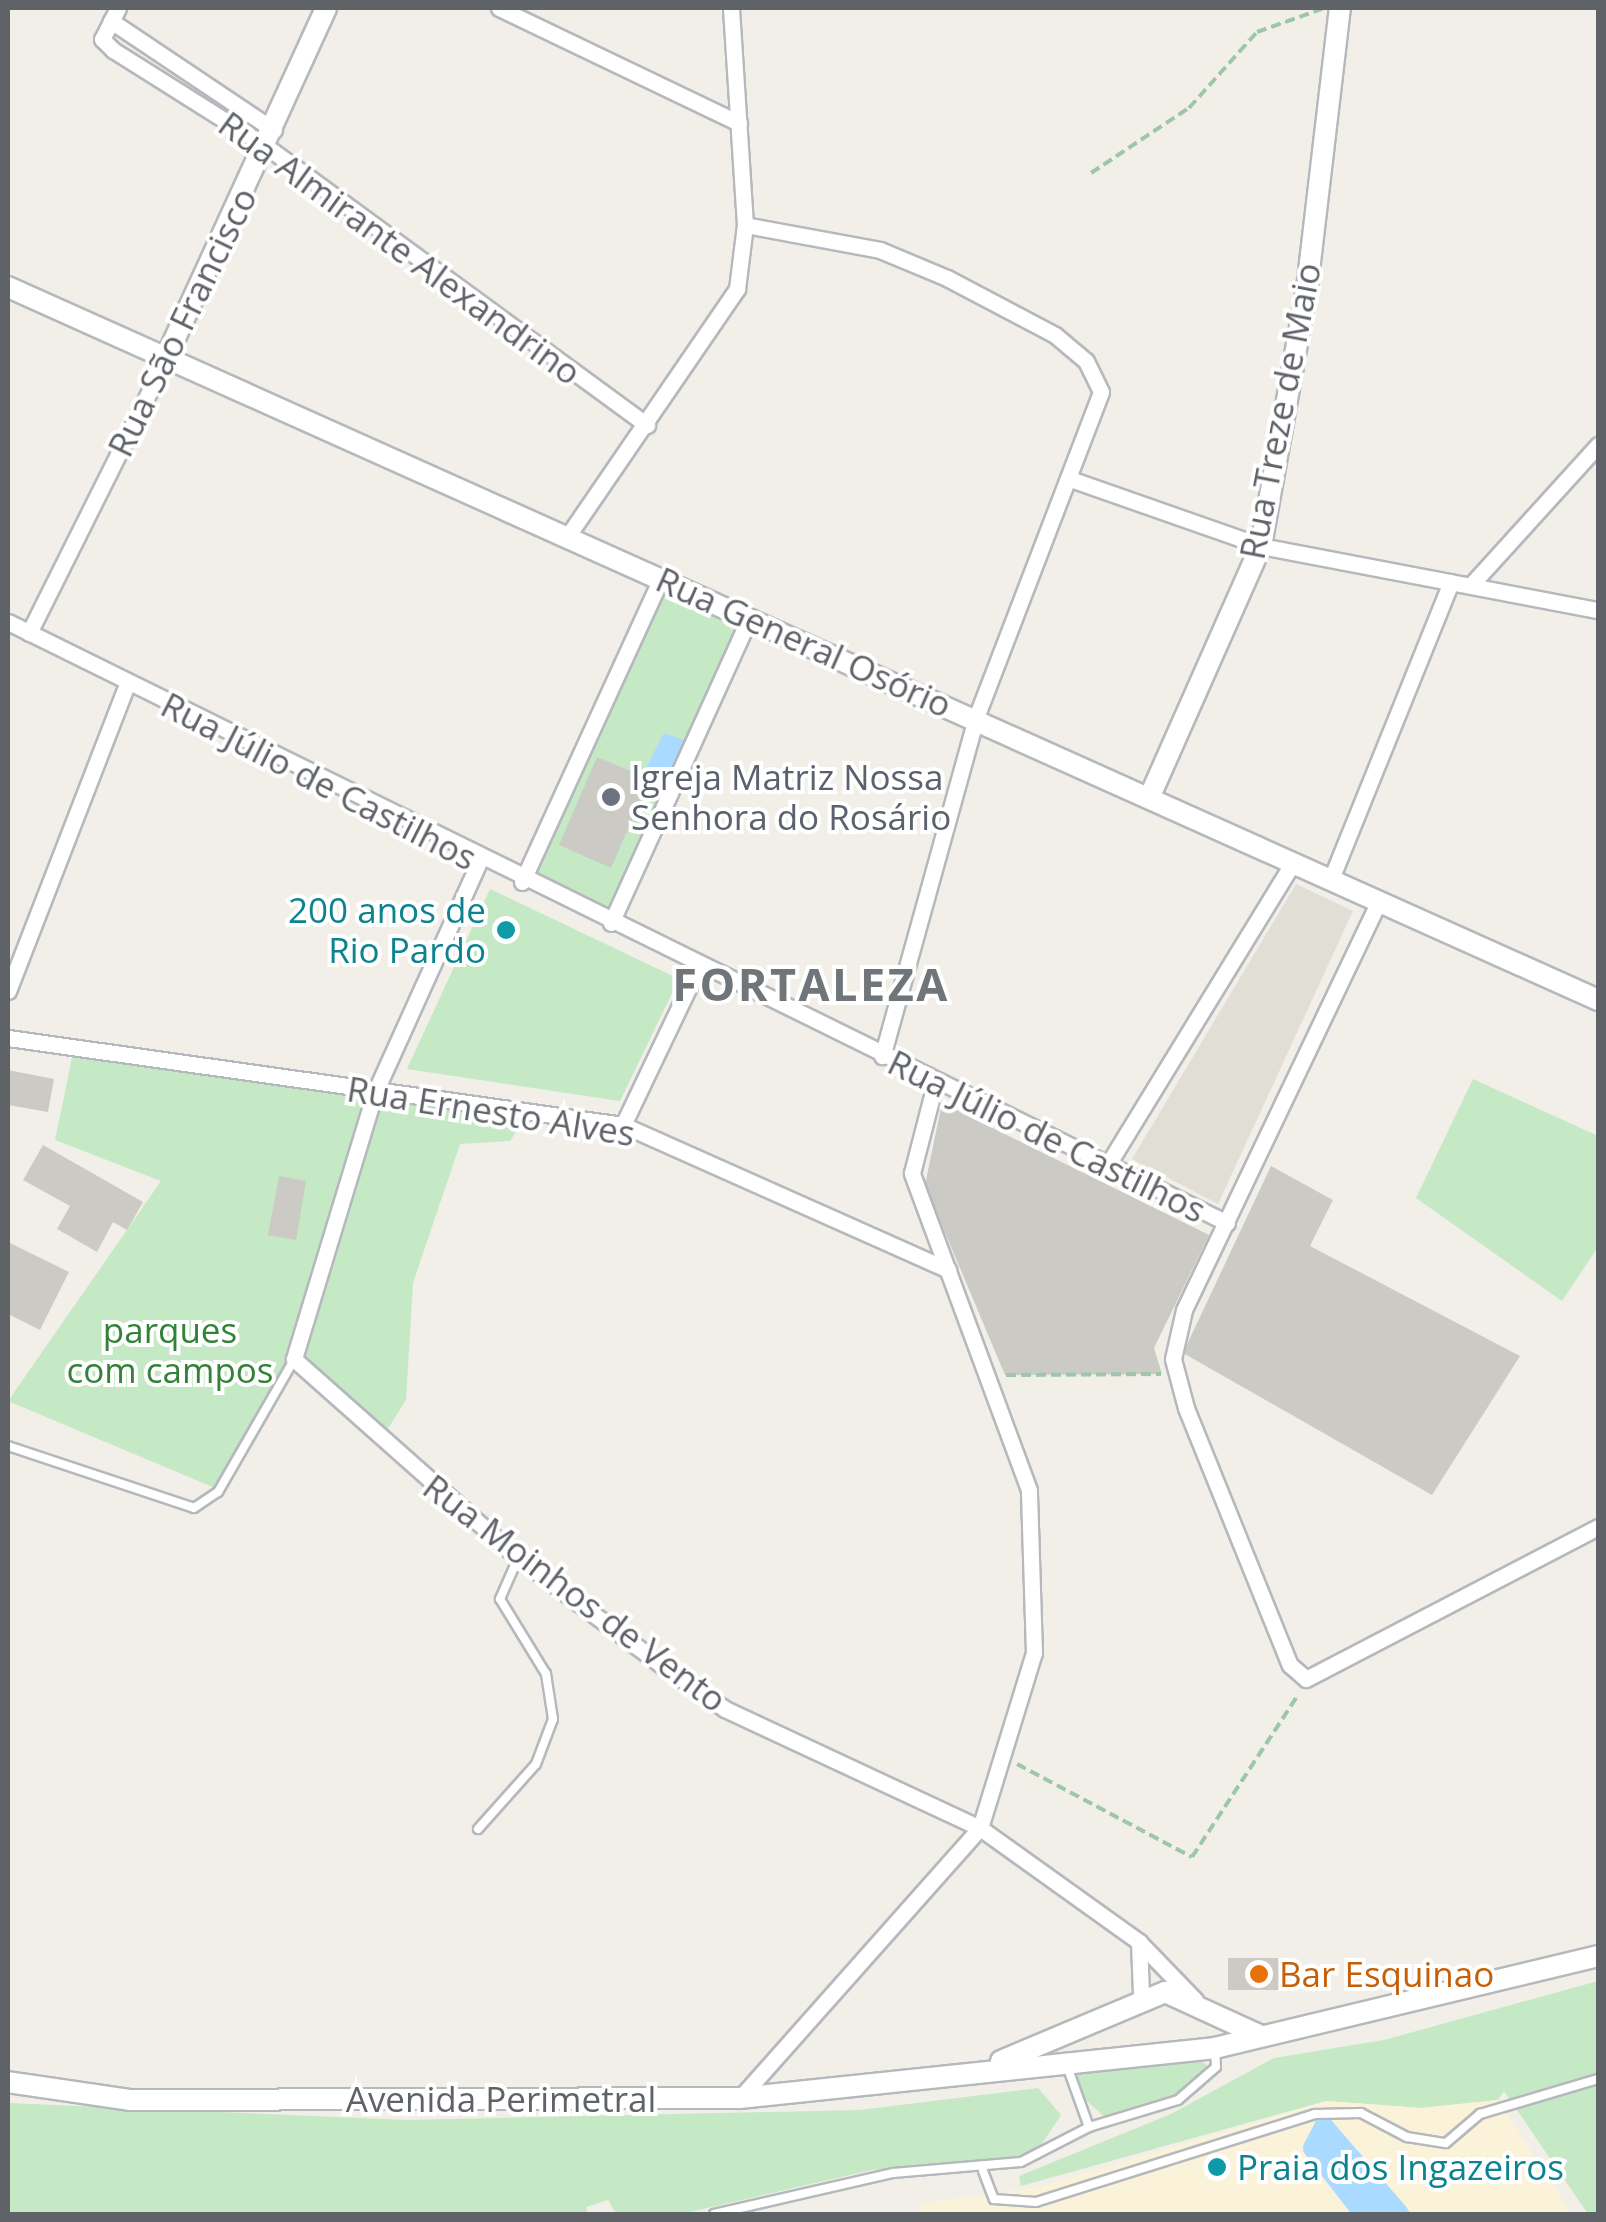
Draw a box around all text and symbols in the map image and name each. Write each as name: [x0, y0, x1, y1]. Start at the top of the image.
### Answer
street label: Rua Almirante Alexandrino: [211, 103, 589, 393]
street label: Rua São Francisco: [99, 181, 265, 463]
street label: Rua Treze de Maio: [1231, 259, 1329, 563]
street label: Rua General Osório: [650, 558, 958, 726]
street label: Rua Júlio de Castilhos: [154, 683, 484, 879]
place label: Igreja Matriz Nossa Senhora do Rosário: [631, 756, 951, 838]
marker: Igreja Matriz Nossa Senhora do Rosário: [600, 786, 622, 808]
place label: 200 anos de Rio Pardo: [288, 889, 486, 971]
marker: 200 anos de Rio Pardo: [495, 919, 517, 941]
district label: FORTALEZA: [672, 957, 950, 1011]
street label: Rua Júlio de Castilhos: [881, 1041, 1213, 1231]
street label: Rua Ernesto Alves: [344, 1068, 638, 1154]
park label: parques com campos: [66, 1309, 274, 1391]
street label: Rua Moinhos de Vento: [415, 1465, 735, 1721]
place label: Bar Esquinao: [1279, 1953, 1494, 1995]
marker: Bar Esquinao: [1248, 1963, 1270, 1985]
street label: Avenida Perimetral: [346, 2078, 656, 2120]
place label: Praia dos Ingazeiros: [1237, 2146, 1564, 2188]
marker: Praia dos Ingazeiros: [1206, 2156, 1228, 2178]

